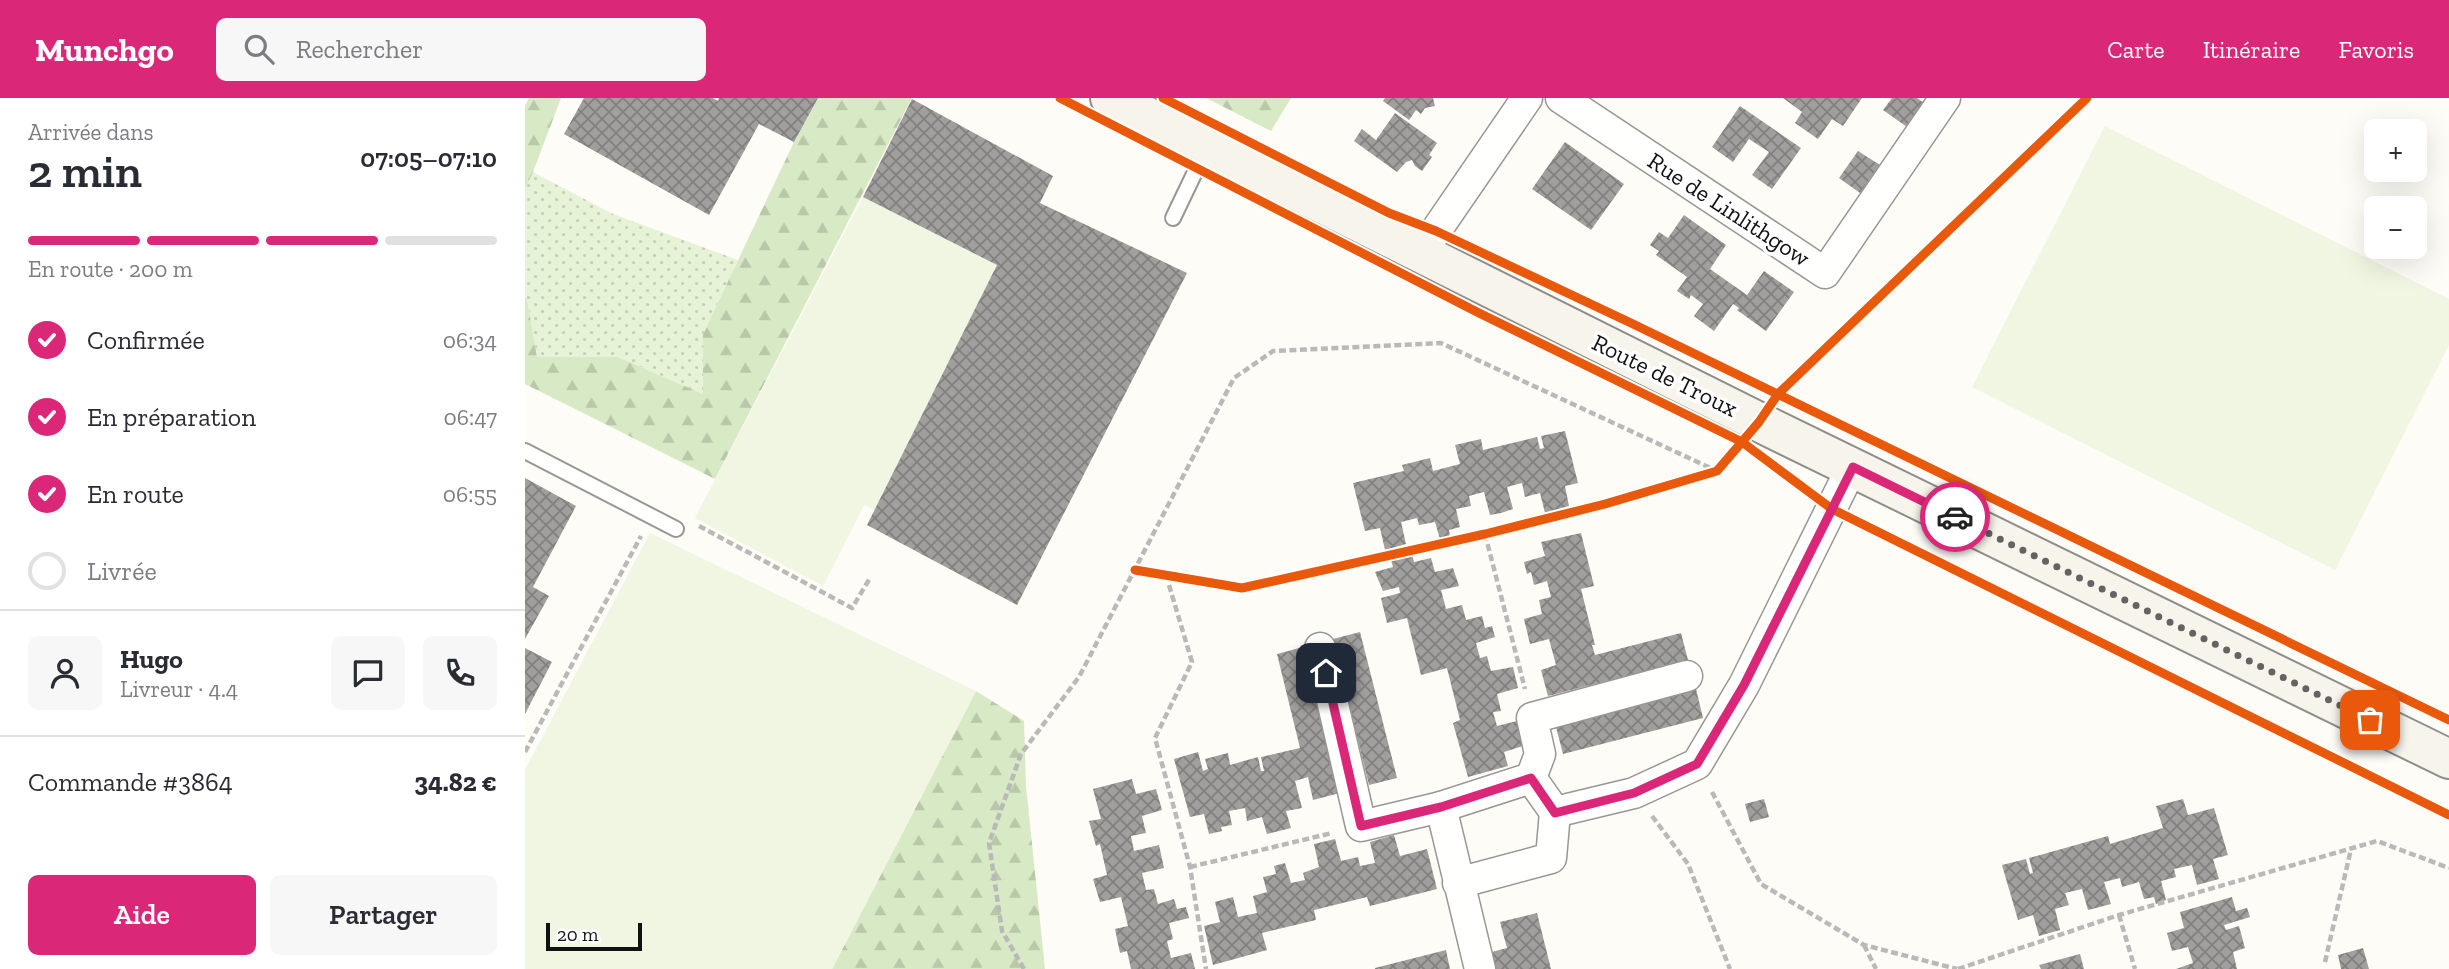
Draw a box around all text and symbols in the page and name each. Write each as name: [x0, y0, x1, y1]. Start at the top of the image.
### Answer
search box: [216, 18, 706, 81]
text: Munchgo: [35, 30, 174, 69]
icon: search: [240, 30, 278, 68]
text: Rechercher: [296, 33, 423, 65]
text: Carte: [2107, 35, 2165, 64]
text: Itinéraire: [2203, 35, 2300, 64]
text: Favoris: [2338, 35, 2414, 64]
text: Arrivée dans: [28, 118, 154, 146]
map controls: [2364, 119, 2427, 259]
button: +: [2364, 119, 2427, 182]
text: 07:05–07:10: [360, 142, 497, 174]
text: 2 min: [28, 144, 142, 199]
street label: Rue de Linlithgow: [1642, 146, 1816, 273]
button: −: [2364, 196, 2427, 259]
text: En route · 200 m: [28, 255, 193, 283]
icon: check: [28, 321, 66, 359]
text: Confirmée: [87, 324, 205, 356]
text: 06:34: [443, 326, 497, 354]
street label: Route de Troux: [1588, 327, 1742, 423]
icon: check: [28, 398, 66, 436]
text: En préparation: [87, 401, 256, 433]
text: 06:47: [444, 403, 497, 431]
icon: check: [28, 475, 66, 513]
text: En route: [87, 478, 184, 510]
text: 06:55: [443, 480, 497, 508]
courier: [1920, 482, 1990, 552]
icon: car: [1936, 498, 1974, 536]
text: Livrée: [87, 555, 157, 587]
button: person: [28, 636, 102, 710]
button: chat: [331, 636, 405, 710]
button: phone: [423, 636, 497, 710]
text: Hugo: [120, 643, 183, 675]
pin: [1296, 643, 1356, 703]
icon: home: [1307, 654, 1345, 692]
text: Livreur · 4.4: [120, 675, 238, 703]
pin: [2340, 690, 2400, 750]
icon: bag: [2351, 701, 2389, 739]
text: Commande #3864: [28, 766, 233, 798]
text: 34.82 €: [414, 766, 497, 798]
button: Aide: [28, 875, 256, 955]
button: Partager: [270, 875, 497, 955]
scale bar: [546, 920, 642, 952]
text: 20 m: [557, 923, 598, 946]

